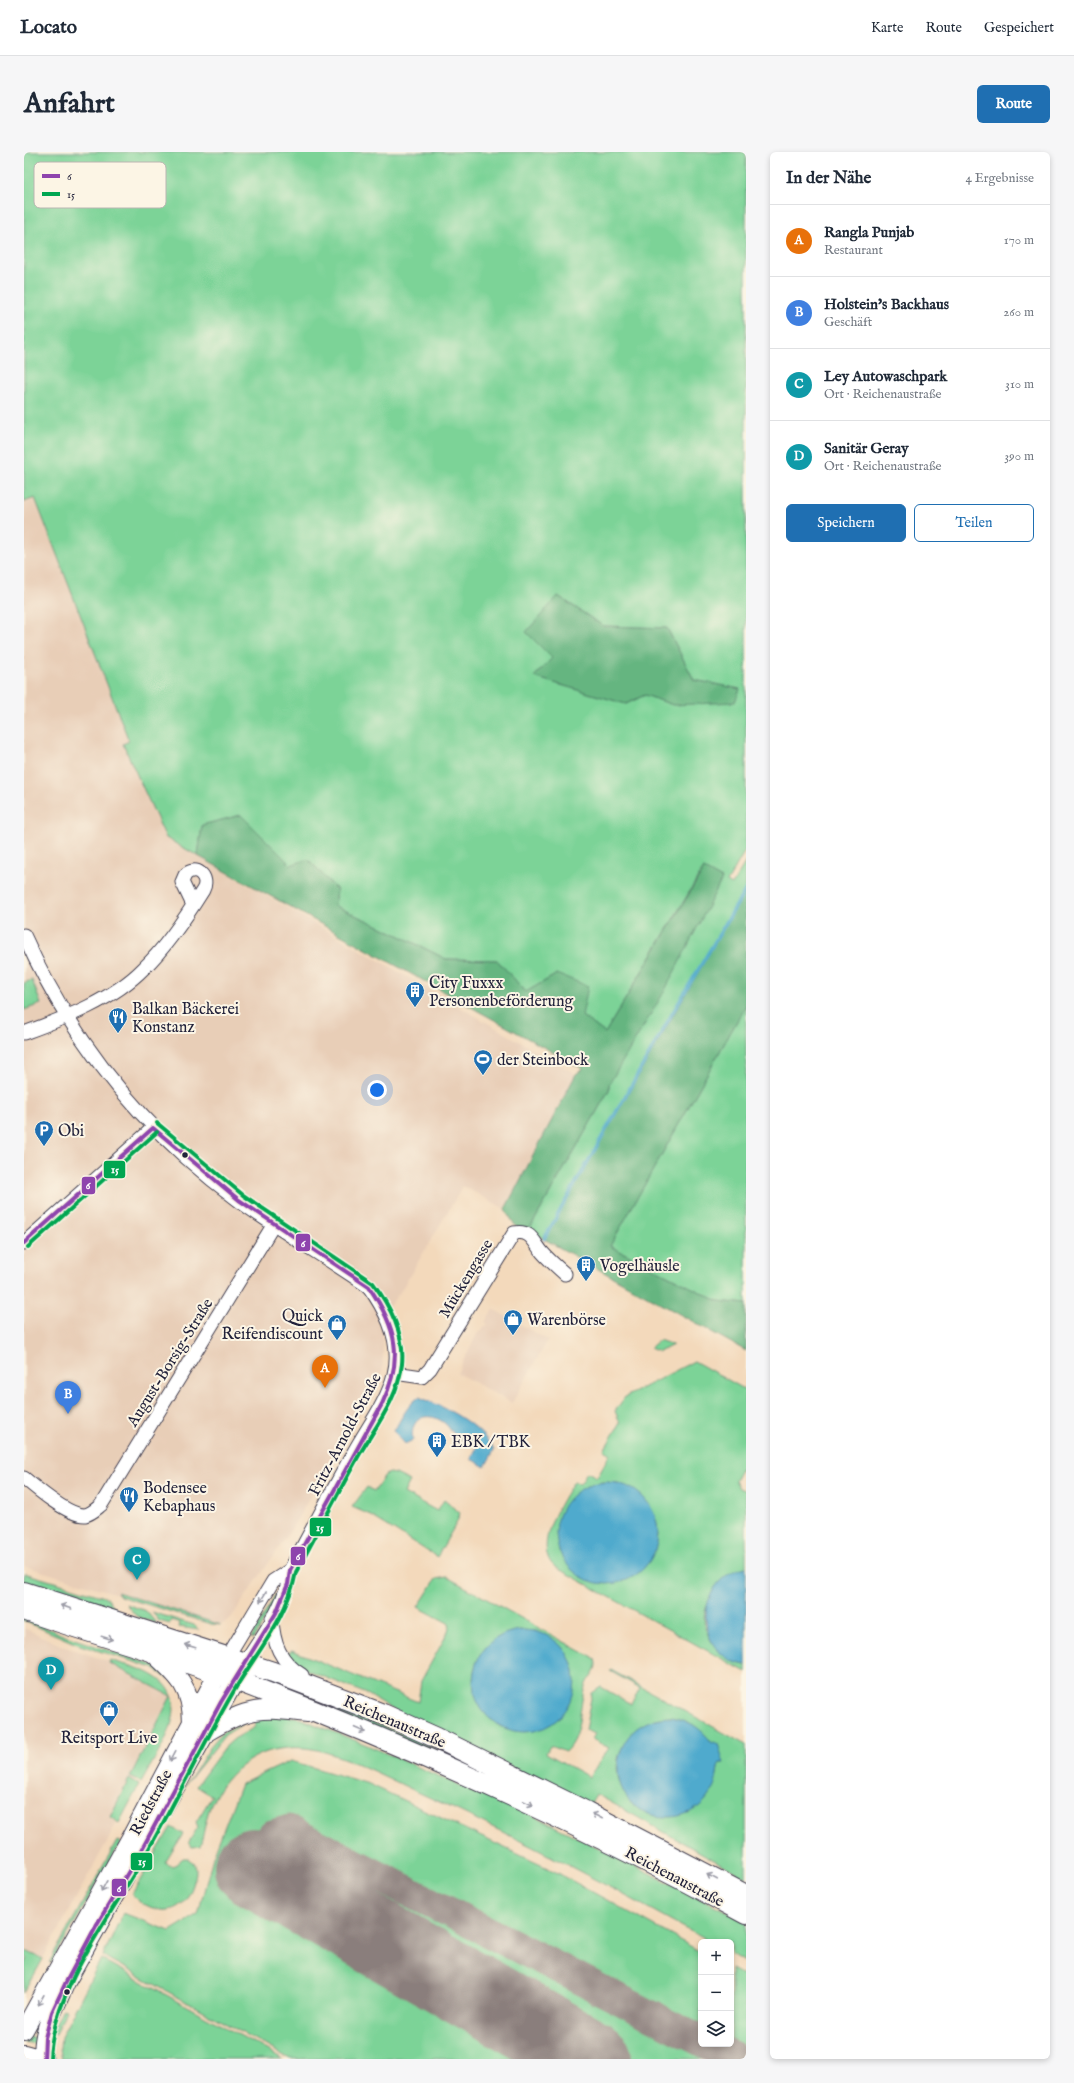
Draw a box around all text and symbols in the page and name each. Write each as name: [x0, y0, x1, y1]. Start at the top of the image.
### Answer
text: Locato: [20, 16, 77, 40]
text: Karte: [871, 19, 903, 37]
text: Route: [925, 19, 962, 37]
text: Gespeichert: [984, 19, 1054, 37]
button: Route: [977, 85, 1050, 123]
text: Anfahrt: [24, 87, 115, 122]
legend: [34, 162, 166, 208]
text: In der Nähe: [786, 168, 871, 189]
text: 6: [67, 170, 72, 184]
text: 4 Ergebnisse: [966, 170, 1034, 187]
text: 15: [67, 188, 75, 202]
text: Rangla Punjab: [824, 223, 914, 242]
text: A: [795, 232, 803, 249]
text: 170 m: [1004, 232, 1034, 249]
text: Restaurant: [824, 242, 883, 259]
text: Holstein's Backhaus: [824, 295, 949, 314]
text: B: [795, 304, 803, 321]
text: 260 m: [1003, 304, 1034, 321]
text: Geschäft: [824, 314, 872, 331]
text: Ley Autowaschpark: [824, 367, 947, 386]
text: C: [794, 376, 804, 393]
text: 310 m: [1005, 376, 1034, 393]
text: Ort · Reichenaustraße: [824, 386, 942, 403]
text: Sanitär Geray: [824, 439, 909, 458]
text: D: [794, 448, 804, 465]
text: 390 m: [1004, 448, 1034, 465]
text: Ort · Reichenaustraße: [824, 458, 942, 475]
button: Speichern: [786, 504, 906, 542]
button: Teilen: [914, 504, 1034, 542]
place label: City Fuxxx Personenbeförderung: [429, 974, 573, 1012]
building icon: City Fuxxx Personenbeförderung: [404, 980, 426, 1008]
place label: Balkan Bäckerei Konstanz: [132, 1000, 239, 1038]
restaurant icon: Balkan Bäckerei Konstanz: [107, 1006, 129, 1034]
sports icon: der Steinbock: [472, 1048, 494, 1076]
place label: der Steinbock: [497, 1051, 589, 1071]
your location: [367, 1080, 387, 1100]
parking icon: Obi: [33, 1119, 55, 1147]
place label: Obi: [58, 1122, 84, 1142]
unlabelled marker: [180, 1150, 190, 1160]
line badge: 15: [103, 1160, 126, 1179]
text: 15: [111, 1163, 119, 1177]
line badge: 6: [81, 1176, 96, 1195]
text: 6: [86, 1179, 92, 1193]
line badge: 6: [295, 1233, 311, 1252]
street label: Mückengasse: [435, 1236, 498, 1322]
text: 6: [301, 1237, 307, 1251]
building icon: Vogelhäusle: [575, 1254, 597, 1282]
place label: Vogelhäusle: [599, 1257, 680, 1277]
street label: August-Borsig-Straße: [123, 1295, 218, 1432]
place label: Quick Reifendiscount: [222, 1307, 324, 1345]
shop icon: Warenbörse: [502, 1308, 524, 1336]
place label: Warenbörse: [527, 1311, 606, 1331]
shop icon: Quick Reifendiscount: [326, 1313, 348, 1341]
pin: A: [312, 1355, 338, 1388]
street label: Fritz-Arnold-Straße: [303, 1369, 385, 1499]
pin: B: [55, 1381, 81, 1414]
building icon: EBK / TBK: [426, 1430, 448, 1458]
place label: EBK / TBK: [451, 1433, 531, 1453]
place label: Bodensee Kebaphaus: [143, 1479, 216, 1517]
restaurant icon: Bodensee Kebaphaus: [118, 1485, 140, 1513]
line badge: 15: [309, 1517, 332, 1537]
text: 15: [316, 1521, 324, 1535]
line badge: 6: [290, 1546, 306, 1566]
pin: C: [124, 1547, 150, 1580]
text: 6: [296, 1550, 302, 1564]
one-way arrow: [259, 1591, 267, 1603]
one-way arrow: [61, 1602, 73, 1610]
one-way arrow: [101, 1635, 114, 1642]
one-way arrow: [184, 1642, 197, 1649]
pin: D: [38, 1657, 64, 1690]
street label: Reichenaustraße: [340, 1692, 449, 1753]
shop icon: Reitsport Live: [98, 1699, 120, 1727]
one-way arrow: [353, 1726, 365, 1734]
place label: Reitsport Live: [61, 1729, 157, 1749]
one-way arrow: [169, 1750, 177, 1762]
street label: Riedstraße: [126, 1767, 177, 1839]
one-way arrow: [522, 1799, 534, 1807]
one-way arrow: [591, 1812, 603, 1819]
street label: Reichenaustraße: [621, 1843, 727, 1912]
line badge: 15: [130, 1852, 153, 1871]
text: 15: [138, 1855, 146, 1869]
one-way arrow: [706, 1873, 718, 1880]
line badge: 6: [111, 1878, 127, 1897]
one-way arrow: [100, 1880, 107, 1892]
text: 6: [117, 1882, 123, 1896]
map controls: [698, 1939, 734, 2047]
button: +: [698, 1939, 734, 1975]
button: −: [698, 1975, 734, 2011]
unlabelled marker: [62, 1987, 72, 1997]
one-way arrow: [37, 1993, 44, 2005]
button: layers: [698, 2011, 734, 2047]

